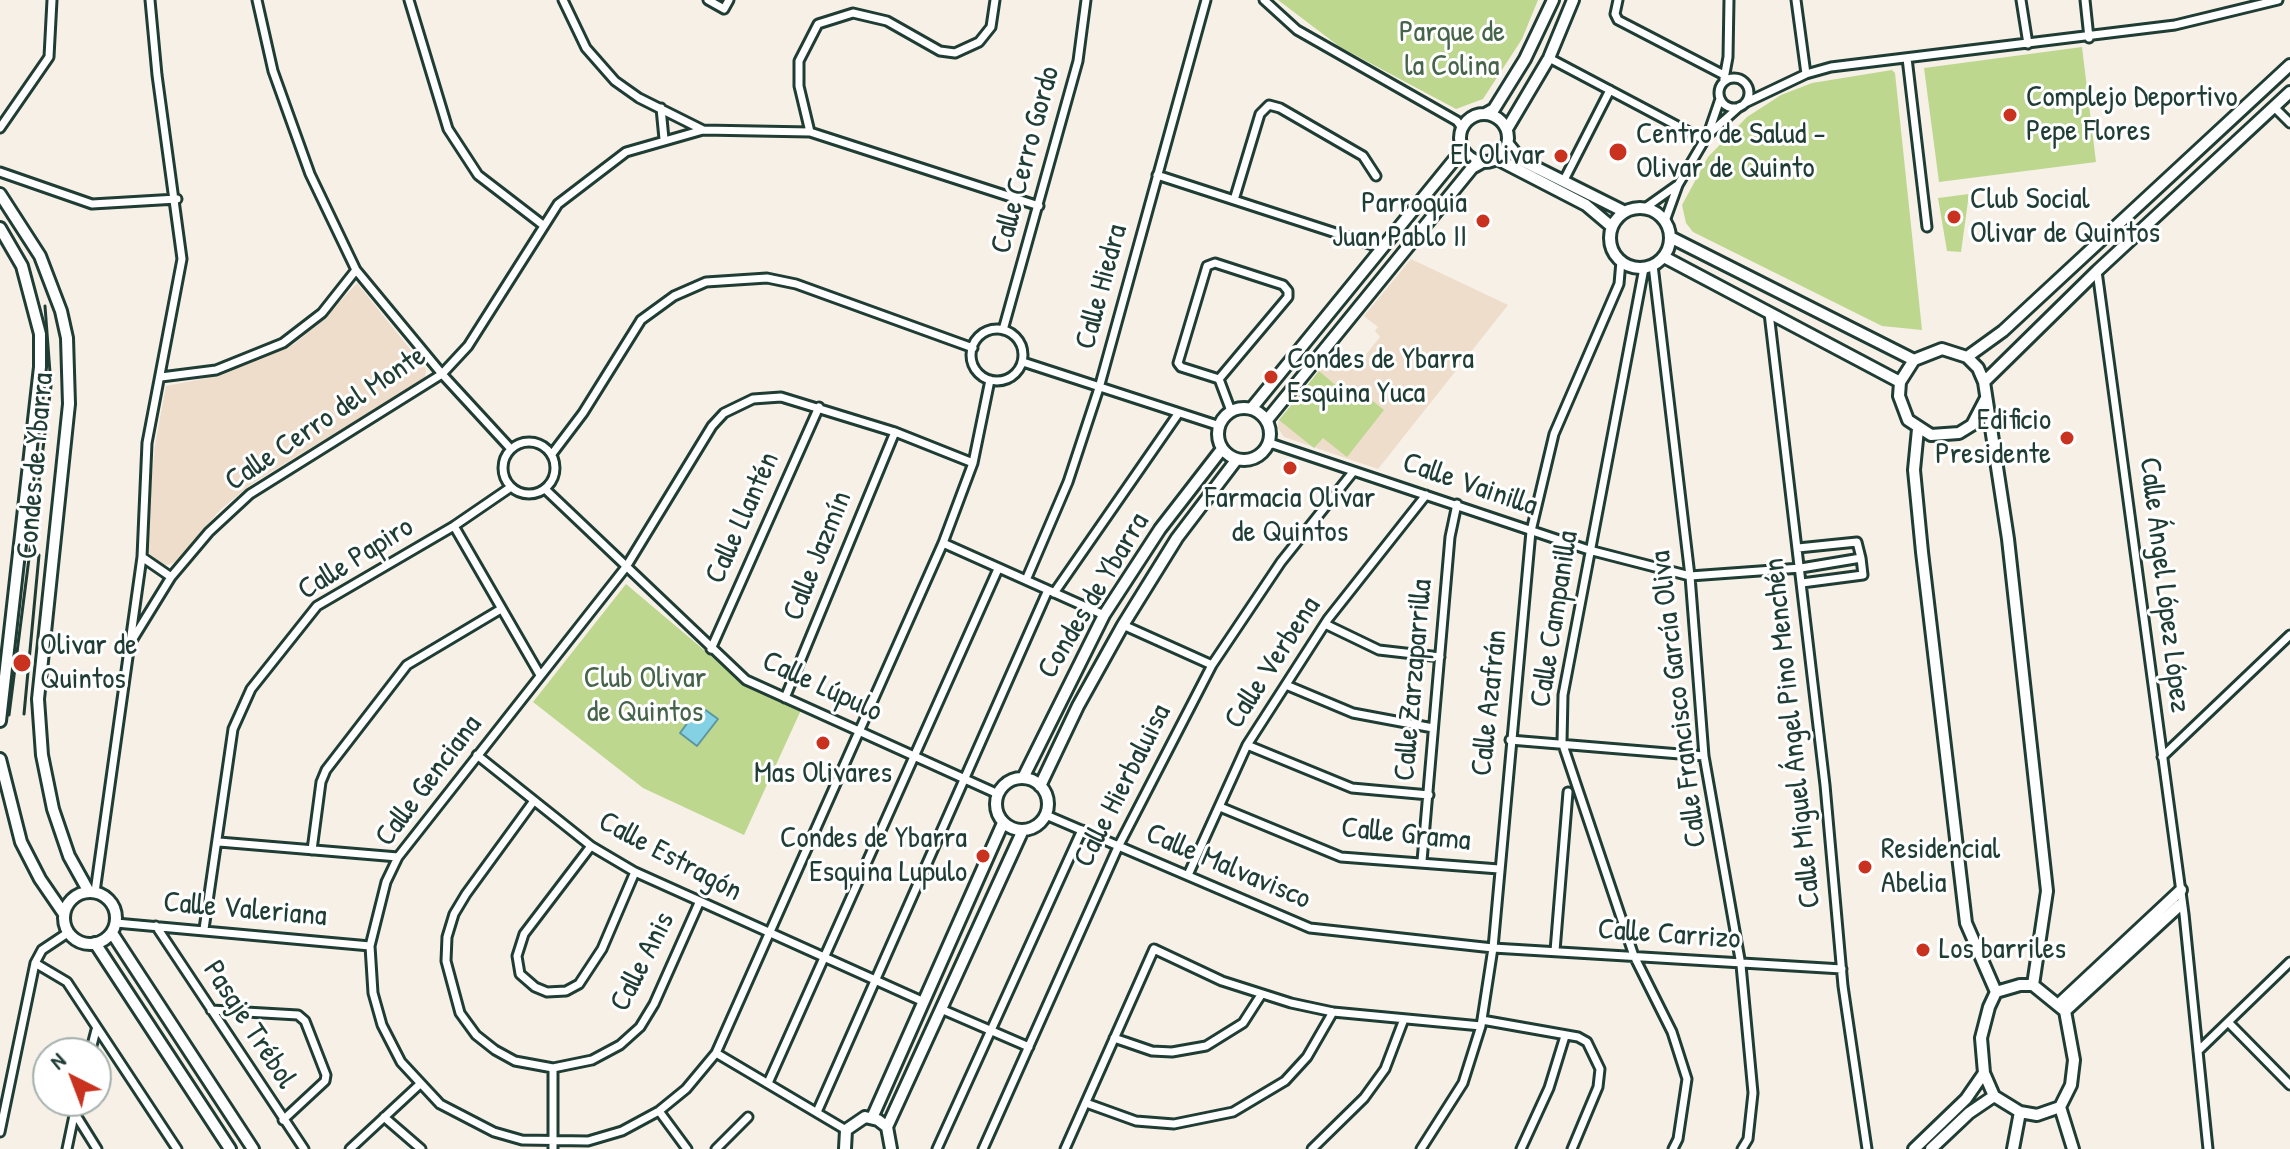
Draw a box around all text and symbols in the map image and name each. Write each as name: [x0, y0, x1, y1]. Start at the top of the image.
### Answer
park label: Parque de la Colina: [1399, 15, 1505, 86]
street label: Calle Cerro Gordo: [984, 62, 1068, 258]
place label: Complejo Deportivo Pepe Flores: [2026, 80, 2238, 150]
marker: Complejo Deportivo Pepe Flores: [2001, 106, 2019, 124]
place label: Centro de Salud - Olivar de Quinto: [1636, 117, 1826, 188]
place label: El Olivar: [1450, 138, 1545, 174]
marker: Centro de Salud - Olivar de Quinto: [1607, 141, 1629, 163]
marker: El Olivar: [1552, 147, 1570, 165]
place label: Club Social Olivar de Quintos: [1970, 182, 2160, 252]
place label: Parroquia Juan Pablo II: [1332, 186, 1467, 256]
marker: Club Social Olivar de Quintos: [1945, 208, 1963, 226]
marker: Parroquia Juan Pablo II: [1474, 212, 1492, 230]
street label: Calle Hiedra: [1068, 221, 1136, 353]
street label: Calle Cerro del Monte: [219, 338, 433, 500]
place label: Condes de Ybarra Esquina Yuca: [1287, 342, 1474, 412]
marker: Condes de Ybarra Esquina Yuca: [1262, 368, 1280, 386]
street label: Condes de Ybarra: [10, 371, 62, 561]
place label: Edificio Presidente: [1935, 403, 2051, 474]
marker: Edificio Presidente: [2058, 429, 2076, 447]
street label: Calle Vainilla: [1398, 445, 1542, 525]
street label: Calle Llantén: [698, 447, 788, 589]
street label: Calle Ángel López López: [2130, 455, 2198, 715]
marker: Farmacia Olivar de Quintos: [1281, 459, 1299, 477]
place label: Farmacia Olivar de Quintos: [1205, 481, 1375, 552]
street label: Calle Jazmín: [776, 486, 860, 626]
street label: Condes de Ybarra: [1030, 507, 1158, 685]
street label: Calle Papiro: [292, 509, 420, 609]
street label: Calle Campanilla: [1523, 528, 1587, 710]
street label: Calle Francisco García Oliva: [1643, 549, 1715, 849]
street label: Calle Miguel Ángel Pino Menchén: [1757, 556, 1829, 910]
street label: Calle Zarzaparrilla: [1387, 578, 1441, 782]
street label: Calle Verbena: [1217, 590, 1329, 736]
place label: Olivar de Quintos: [40, 628, 137, 698]
street label: Calle Azafrán: [1464, 628, 1516, 778]
street label: Calle Lúpulo: [756, 644, 888, 730]
marker: Olivar de Quintos: [11, 652, 33, 674]
park label: Club Olivar de Quintos: [584, 661, 706, 732]
street label: Calle Hierbaluisa: [1066, 698, 1180, 874]
street label: Calle Genciana: [368, 708, 490, 854]
marker: Mas Olivares: [814, 734, 832, 752]
place label: Mas Olivares: [754, 756, 892, 792]
street label: Calle Estragón: [592, 804, 748, 910]
street label: Calle Grama: [1340, 810, 1472, 860]
street label: Calle Malvavisco: [1140, 816, 1316, 918]
place label: Condes de Ybarra Esquina Lupulo: [780, 821, 967, 892]
place label: Residencial Abelia: [1881, 832, 2000, 902]
marker: Condes de Ybarra Esquina Lupulo: [974, 847, 992, 865]
marker: Residencial Abelia: [1856, 858, 1874, 876]
street label: Calle Valeriana: [162, 885, 328, 935]
street label: Calle Anis: [603, 906, 683, 1018]
street label: Calle Carrizo: [1596, 912, 1742, 958]
place label: Los barriles: [1939, 932, 2066, 968]
marker: Los barriles: [1914, 941, 1932, 959]
street label: Pasaje Trébol: [194, 954, 304, 1096]
north arrow: [32, 1037, 112, 1117]
text: N: [43, 1046, 72, 1076]

